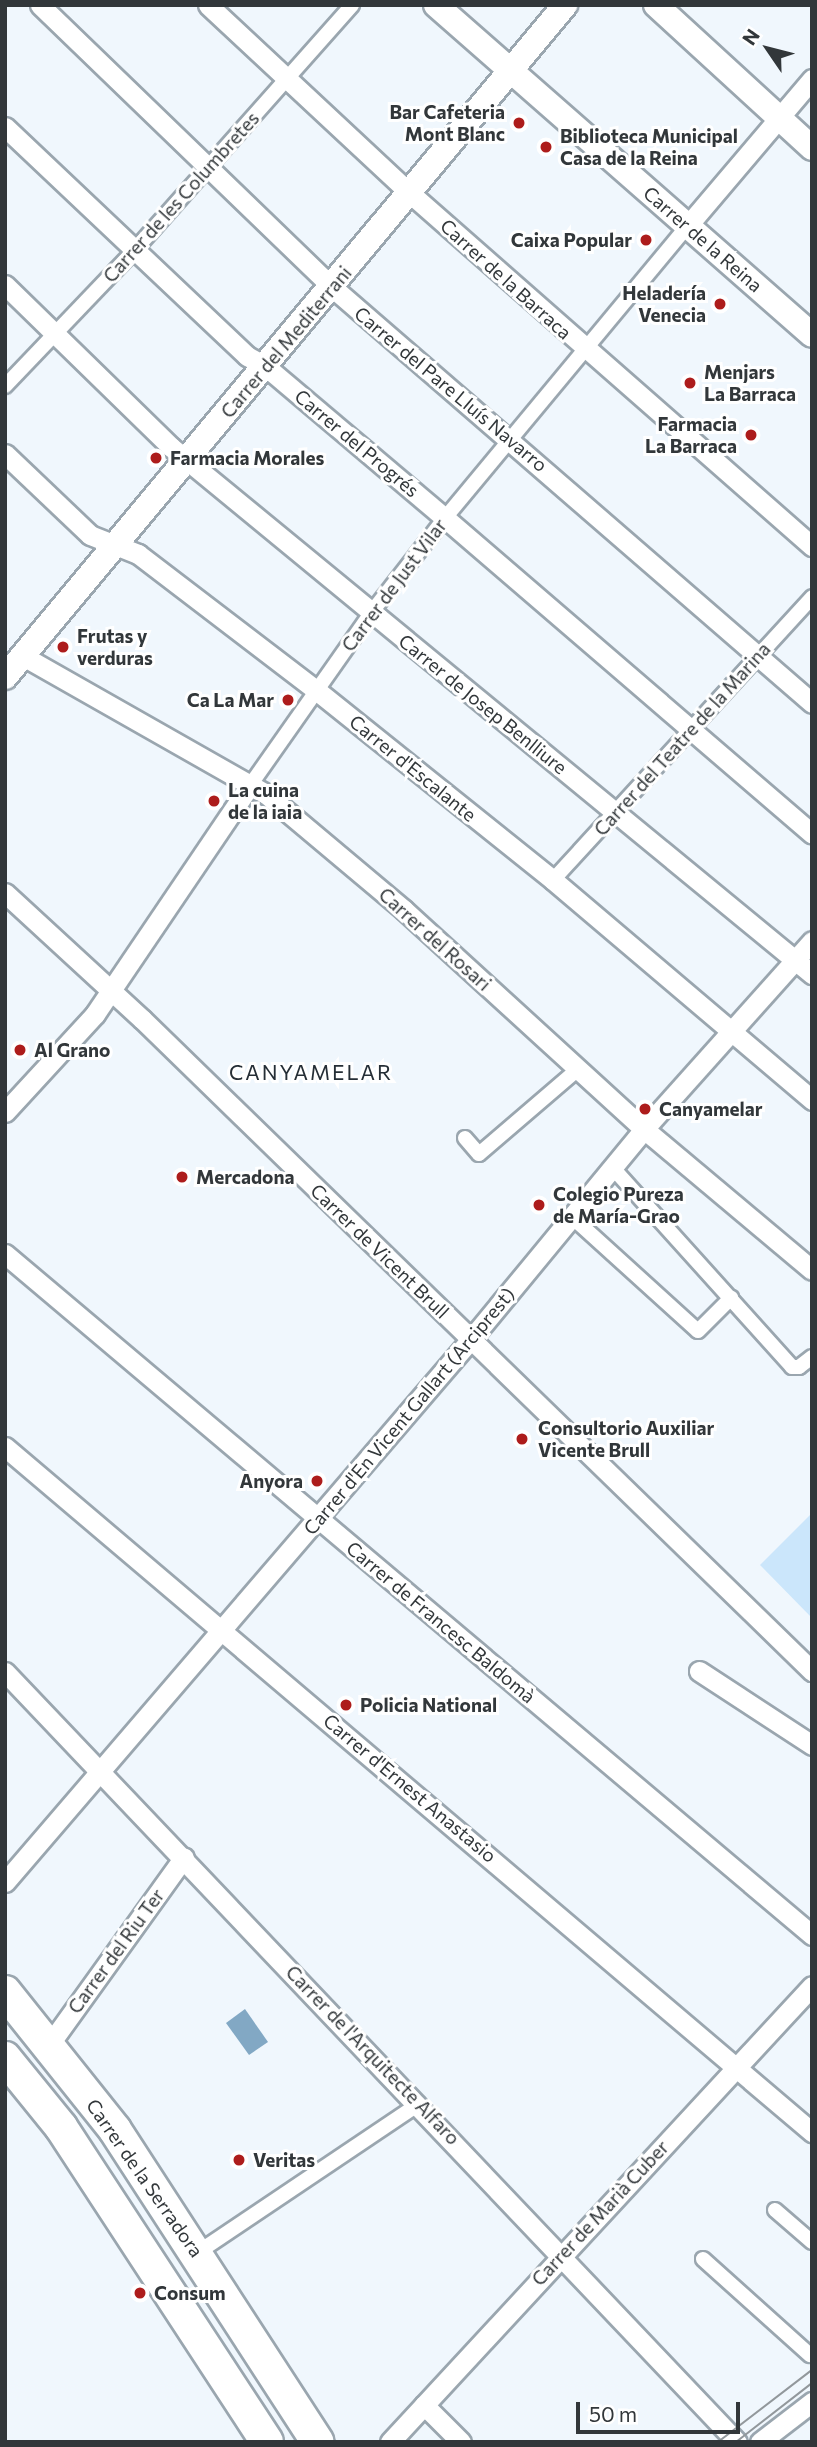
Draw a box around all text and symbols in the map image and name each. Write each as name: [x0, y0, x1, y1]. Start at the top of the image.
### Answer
north arrow: [733, 14, 803, 84]
text: N: [737, 24, 764, 49]
place label: Bar Cafeteria Mont Blanc: [389, 101, 505, 145]
street label: Carrer de les Columbretes: [98, 107, 264, 287]
marker: Bar Cafeteria Mont Blanc: [511, 115, 527, 131]
place label: Biblioteca Municipal Casa de la Reina: [560, 125, 738, 169]
marker: Biblioteca Municipal Casa de la Reina: [538, 139, 554, 155]
street label: Carrer de la Reina: [639, 181, 767, 297]
street label: Carrer de la Barraca: [436, 214, 576, 344]
place label: Caixa Popular: [511, 229, 632, 251]
marker: Caixa Popular: [638, 232, 654, 248]
street label: Carrer del Mediterrani: [216, 262, 356, 422]
place label: Heladería Venecia: [622, 282, 706, 326]
marker: Heladería Venecia: [712, 296, 728, 312]
street label: Carrer del Pare Lluís Navarro: [350, 302, 552, 476]
place label: Menjars La Barraca: [704, 361, 796, 405]
marker: Menjars La Barraca: [682, 375, 698, 391]
street label: Carrer del Progrés: [290, 384, 424, 502]
place label: Farmacia La Barraca: [645, 413, 737, 457]
marker: Farmacia La Barraca: [743, 427, 759, 443]
place label: Farmacia Morales: [170, 447, 324, 469]
marker: Farmacia Morales: [148, 450, 164, 466]
street label: Carrer de Just Vilar: [337, 514, 451, 656]
place label: Frutas y verduras: [77, 625, 153, 669]
street label: Carrer de Josep Benlliure: [394, 629, 572, 779]
street label: Carrer del Teatre de la Marina: [589, 638, 775, 840]
marker: Frutas y verduras: [55, 639, 71, 655]
place label: Ca La Mar: [187, 689, 274, 711]
marker: Ca La Mar: [280, 692, 296, 708]
street label: Carrer d'Escalante: [345, 710, 481, 826]
place label: La cuina de la iaia: [228, 779, 302, 823]
marker: La cuina de la iaia: [206, 793, 222, 809]
street label: Carrer del Rosari: [374, 883, 496, 995]
place label: Al Grano: [34, 1039, 110, 1061]
marker: Al Grano: [12, 1042, 28, 1058]
district label: CANYAMELAR: [230, 1059, 392, 1085]
place label: Canyamelar: [659, 1098, 763, 1120]
marker: Canyamelar: [637, 1101, 653, 1117]
place label: Mercadona: [196, 1166, 294, 1188]
marker: Mercadona: [174, 1169, 190, 1185]
street label: Carrer de Vicent Brull: [306, 1179, 454, 1323]
place label: Colegio Pureza de María-Grao: [553, 1183, 684, 1227]
marker: Colegio Pureza de María-Grao: [531, 1197, 547, 1213]
street label: Carrer d'En Vicent Gallart (Arciprest): [299, 1283, 519, 1539]
place label: Consultorio Auxiliar Vicente Brull: [538, 1417, 714, 1461]
marker: Consultorio Auxiliar Vicente Brull: [512, 1429, 532, 1449]
place label: Anyora: [240, 1470, 303, 1492]
marker: Anyora: [309, 1473, 325, 1489]
street label: Carrer de Francesc Baldomà: [342, 1536, 540, 1708]
place label: Policia National: [360, 1694, 497, 1716]
marker: Policia National: [338, 1697, 354, 1713]
street label: Carrer d'Ernest Anastasio: [319, 1709, 501, 1867]
street label: Carrer del Riu Ter: [63, 1884, 169, 2018]
street label: Carrer de l'Arquitecte Alfaro: [281, 1961, 465, 2149]
street label: Carrer de la Serradora: [82, 2095, 208, 2261]
street label: Carrer de Marià Cuber: [527, 2136, 673, 2290]
place label: Veritas: [253, 2149, 315, 2171]
marker: Veritas: [231, 2152, 247, 2168]
place label: Consum: [154, 2282, 226, 2304]
marker: Consum: [132, 2285, 148, 2301]
scale bar: [579, 2388, 744, 2432]
text: 50 m: [589, 2401, 637, 2426]

